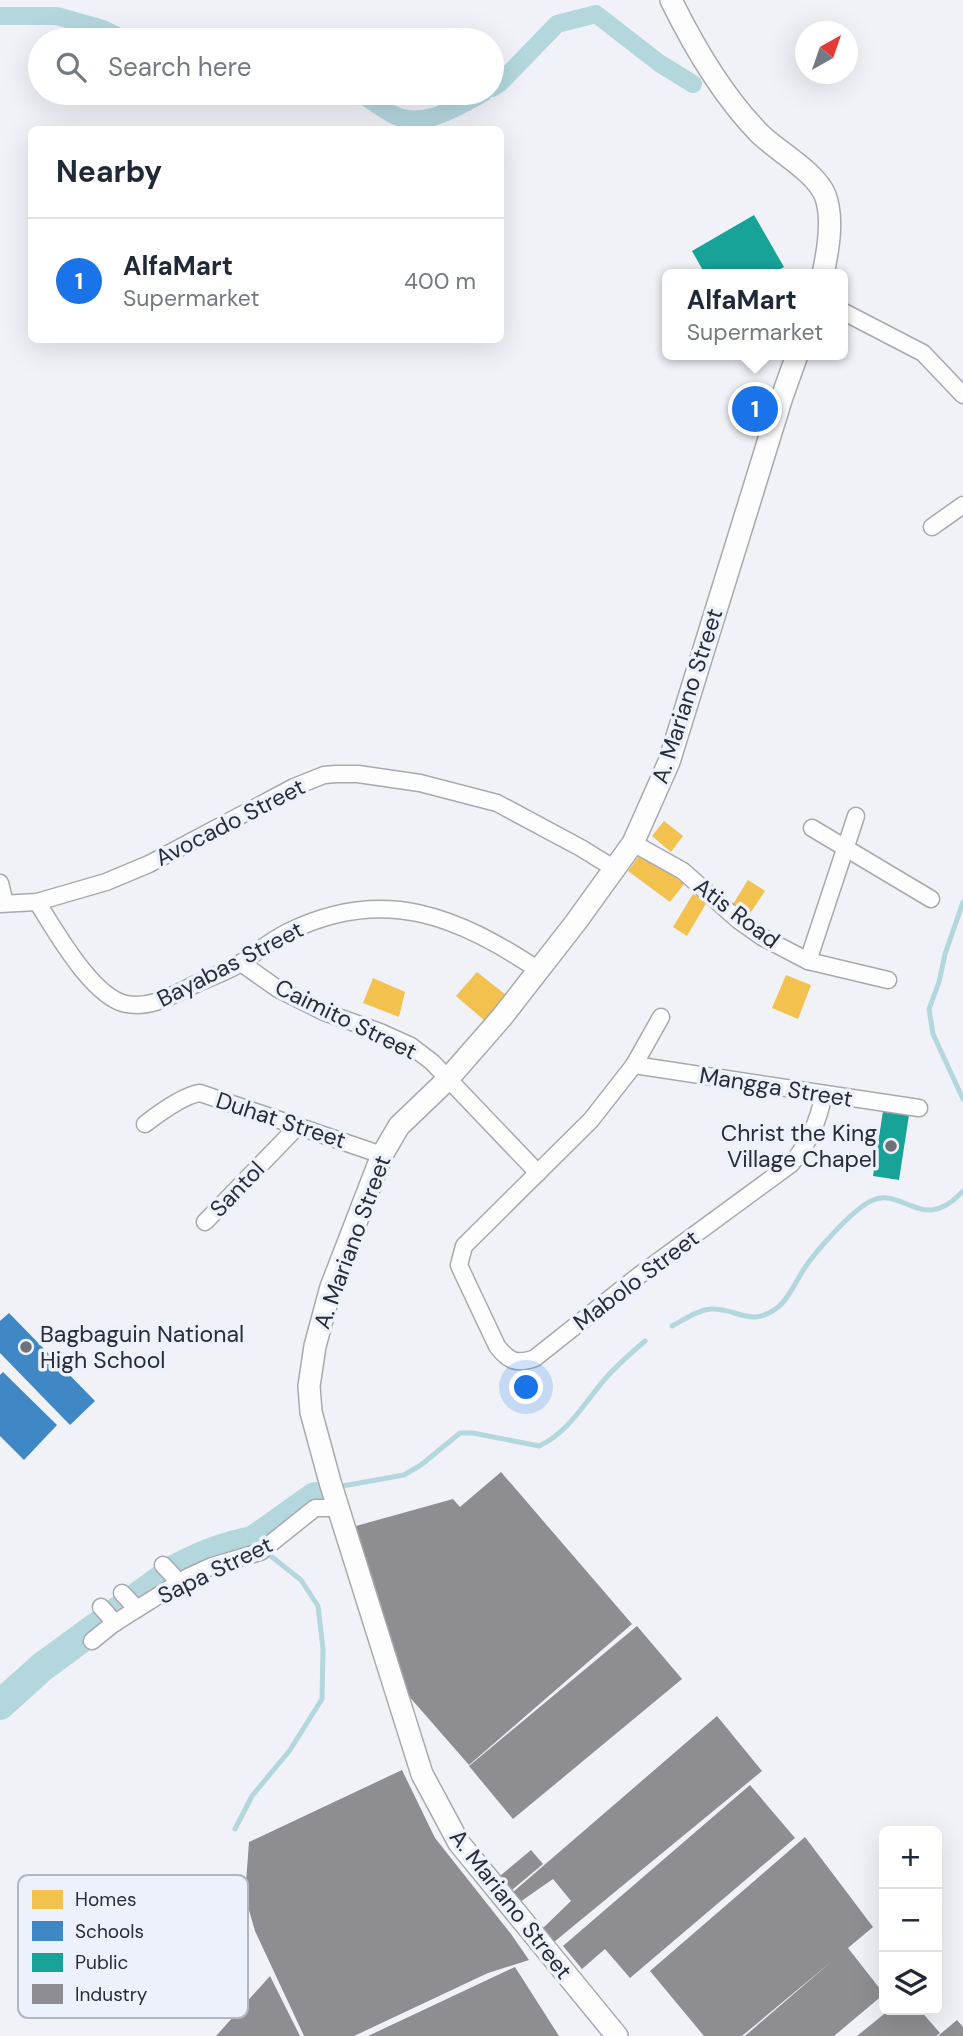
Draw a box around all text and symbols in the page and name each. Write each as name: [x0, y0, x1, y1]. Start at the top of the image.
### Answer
north arrow: [795, 21, 858, 84]
search box: [28, 28, 504, 105]
icon: search: [52, 48, 90, 86]
text: Search here: [108, 50, 251, 84]
text: Nearby: [56, 152, 162, 191]
text: AlfaMart: [123, 249, 233, 283]
text: 1: [75, 266, 83, 296]
text: 400 m: [404, 266, 476, 296]
popup: [662, 269, 848, 360]
text: Supermarket: [123, 283, 259, 313]
text: AlfaMart: [687, 283, 797, 317]
text: Supermarket: [687, 317, 823, 347]
pin: 1: [732, 383, 778, 435]
street label: A. Mariano Street: [645, 605, 729, 787]
street label: Avocado Street: [150, 771, 310, 873]
street label: Atis Road: [688, 871, 786, 955]
street label: Bayabas Street: [152, 914, 308, 1014]
street label: Caimito Street: [270, 972, 422, 1066]
street label: Mangga Street: [697, 1060, 855, 1114]
street label: Duhat Street: [212, 1085, 350, 1155]
place label: Christ the King Village Chapel: [721, 1118, 877, 1174]
marker: Christ the King Village Chapel: [883, 1138, 899, 1154]
street label: A. Mariano Street: [307, 1151, 397, 1333]
street label: Santol: [203, 1155, 271, 1223]
street label: Mabolo Street: [567, 1223, 705, 1337]
place label: Bagbaguin National High School: [40, 1319, 244, 1375]
marker: Bagbaguin National High School: [18, 1339, 34, 1355]
your location: [509, 1370, 543, 1404]
street label: Sapa Street: [153, 1529, 277, 1611]
street label: A. Mariano Street: [443, 1823, 579, 1985]
map controls: [879, 1826, 942, 2015]
button: +: [879, 1826, 942, 1889]
legend: [18, 1875, 248, 2018]
text: Homes: [75, 1887, 136, 1912]
button: −: [879, 1889, 942, 1952]
text: Schools: [75, 1919, 144, 1944]
text: Public: [75, 1950, 128, 1975]
button: layers: [879, 1952, 942, 2015]
text: Industry: [75, 1982, 148, 2007]

